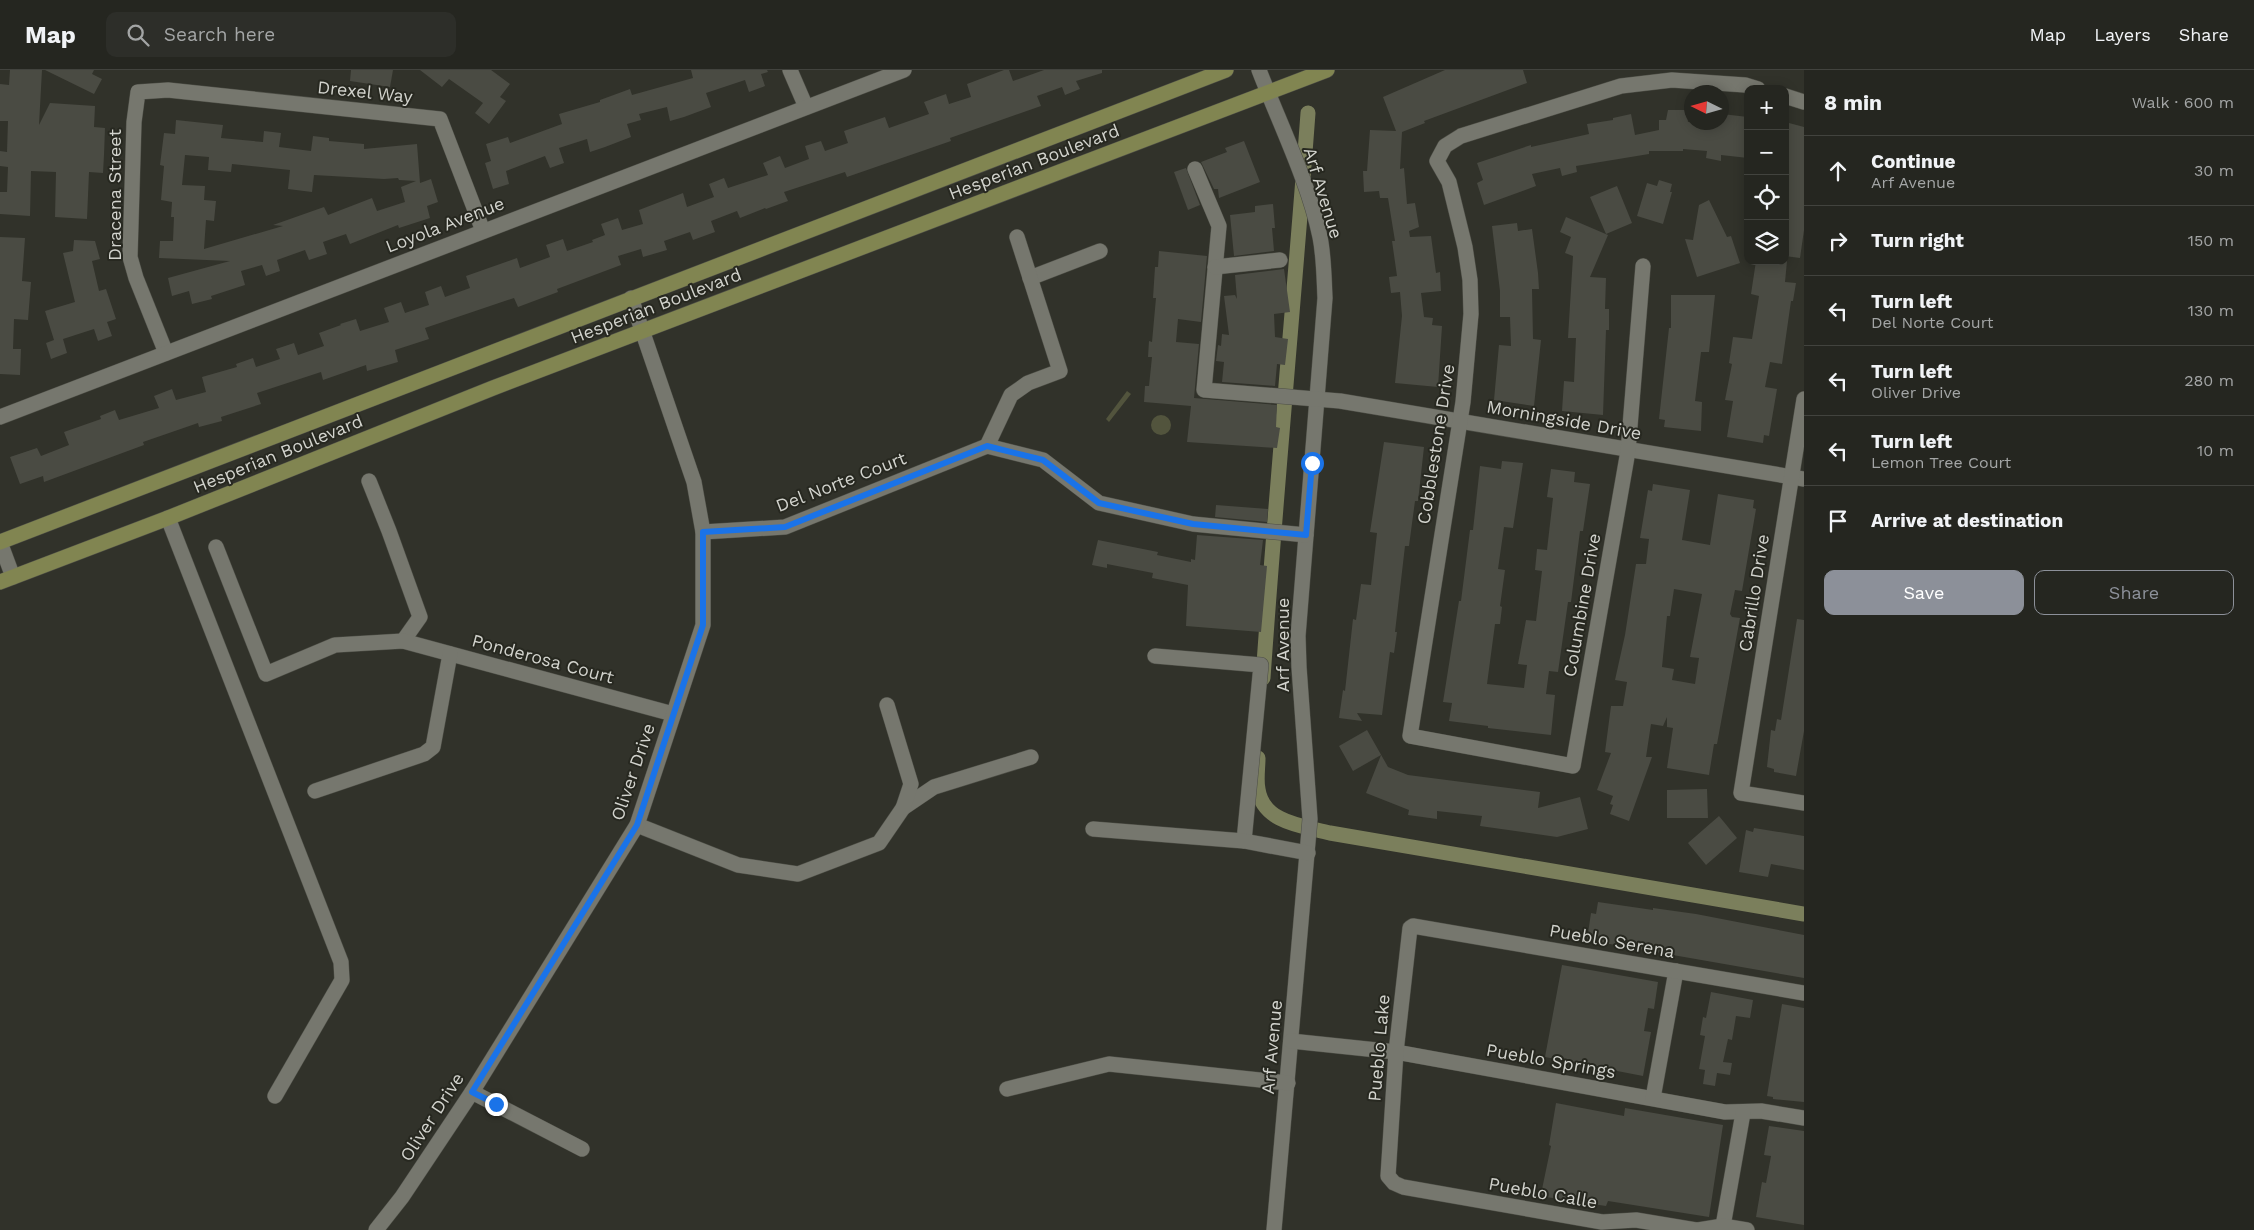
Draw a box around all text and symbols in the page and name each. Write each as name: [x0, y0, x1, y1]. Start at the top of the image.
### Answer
search box: [106, 12, 456, 57]
text: Map: [25, 21, 76, 49]
icon: search: [124, 21, 152, 49]
text: Search here: [164, 23, 275, 46]
text: Map: [2029, 24, 2066, 45]
text: Layers: [2094, 24, 2151, 45]
text: Share: [2179, 24, 2229, 45]
street label: Drexel Way: [316, 76, 414, 107]
north arrow: [1684, 85, 1729, 130]
map controls: [1744, 85, 1789, 265]
button: +: [1744, 85, 1789, 130]
text: 8 min: [1824, 90, 1882, 115]
text: Walk · 600 m: [2132, 93, 2234, 112]
street label: Hesperian Boulevard: [945, 119, 1122, 204]
street label: Dracena Street: [104, 129, 125, 261]
button: −: [1744, 130, 1789, 175]
street label: Arf Avenue: [1300, 145, 1347, 241]
text: Continue: [1871, 150, 1955, 173]
icon: ahead: [1824, 157, 1852, 185]
text: 30 m: [2194, 161, 2234, 180]
text: Arf Avenue: [1871, 173, 1955, 192]
button: locate: [1744, 175, 1789, 220]
street label: Loyola Avenue: [382, 192, 507, 257]
button: layers: [1744, 220, 1789, 265]
icon: right: [1824, 227, 1852, 255]
text: Turn right: [1871, 229, 1964, 252]
text: 150 m: [2188, 231, 2234, 250]
street label: Hesperian Boulevard: [567, 263, 744, 348]
text: Turn left: [1871, 290, 1952, 313]
icon: left: [1824, 297, 1852, 325]
text: 130 m: [2188, 301, 2234, 320]
text: Del Norte Court: [1871, 313, 1993, 332]
text: Turn left: [1871, 360, 1952, 383]
street label: Cobblestone Drive: [1412, 362, 1459, 526]
icon: left: [1824, 367, 1852, 395]
text: 280 m: [2184, 371, 2234, 390]
text: Oliver Drive: [1871, 383, 1961, 402]
street label: Morningside Drive: [1485, 396, 1643, 443]
street label: Hesperian Boulevard: [190, 410, 366, 497]
text: Turn left: [1871, 430, 1952, 453]
icon: left: [1824, 437, 1852, 465]
text: 10 m: [2197, 441, 2234, 460]
street label: Del Norte Court: [773, 447, 909, 516]
route start: [1301, 452, 1324, 475]
text: Lemon Tree Court: [1871, 453, 2011, 472]
icon: arrive: [1824, 507, 1852, 535]
text: Arrive at destination: [1871, 509, 2063, 532]
street label: Columbine Drive: [1559, 531, 1604, 678]
street label: Cabrillo Drive: [1734, 533, 1773, 653]
button: Save: [1824, 570, 2024, 615]
button: Share: [2034, 570, 2234, 615]
street label: Arf Avenue: [1272, 598, 1293, 692]
street label: Ponderosa Court: [470, 629, 617, 688]
street label: Oliver Drive: [606, 721, 659, 823]
street label: Pueblo Serena: [1548, 919, 1676, 962]
street label: Pueblo Lake: [1363, 994, 1394, 1102]
street label: Arf Avenue: [1257, 999, 1286, 1095]
street label: Pueblo Springs: [1485, 1039, 1618, 1082]
street label: Oliver Drive: [395, 1069, 468, 1165]
route end: [485, 1093, 508, 1116]
street label: Pueblo Calle: [1487, 1173, 1599, 1212]

